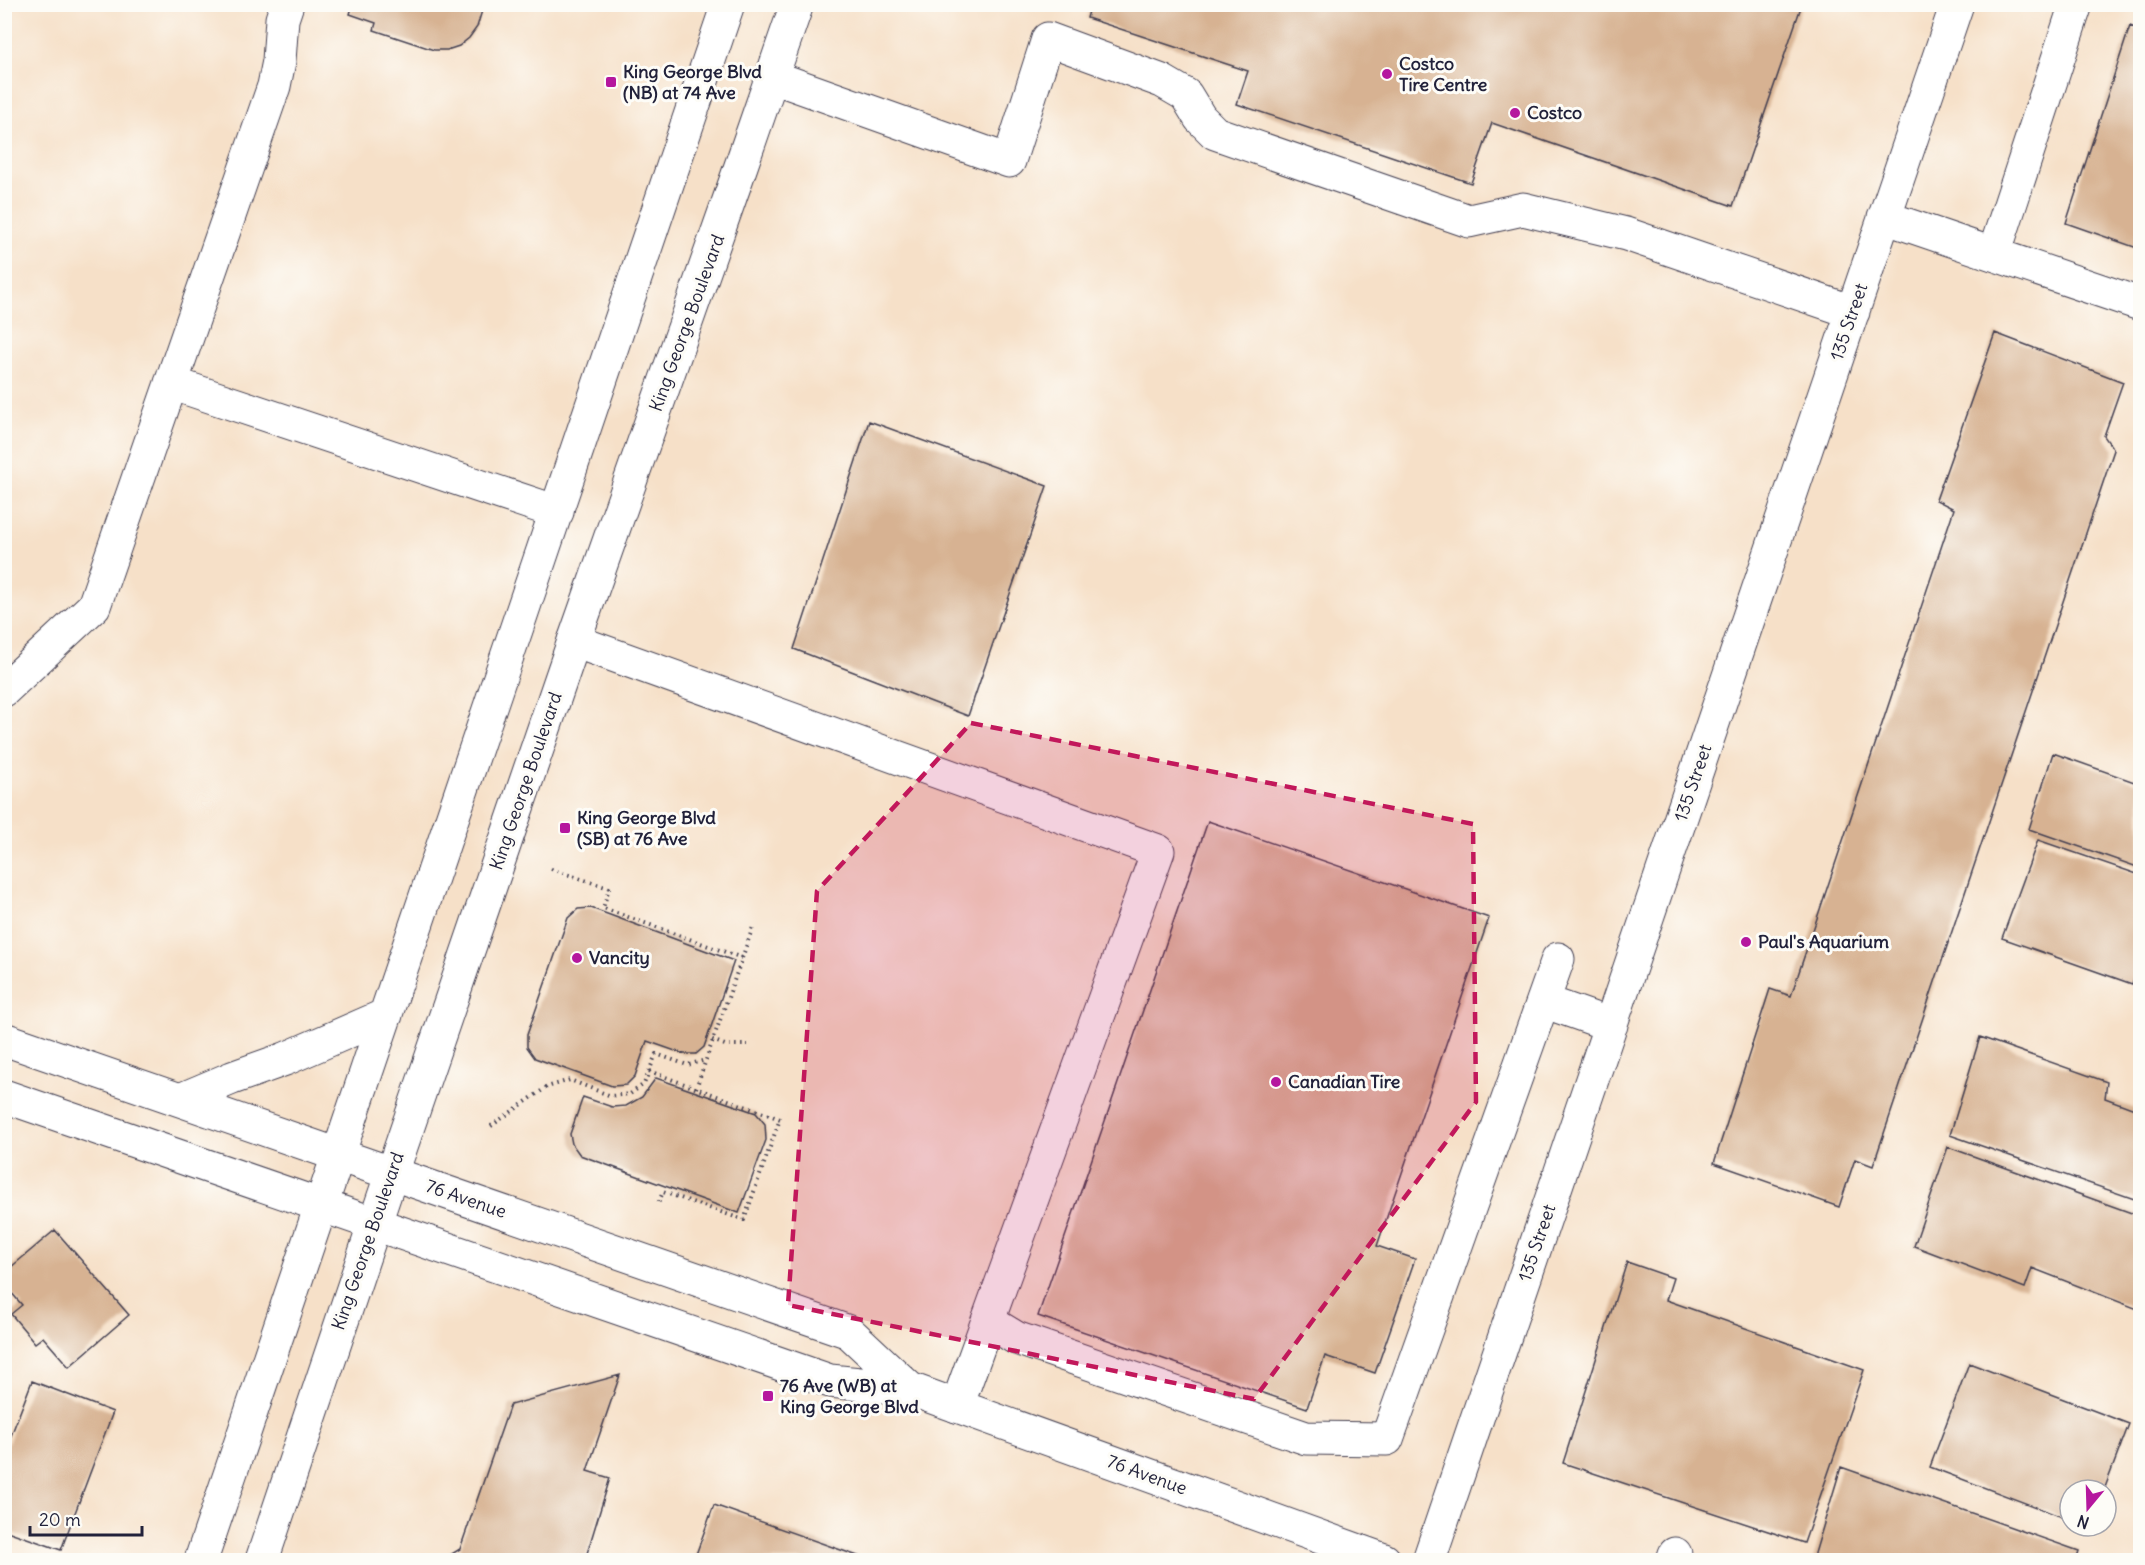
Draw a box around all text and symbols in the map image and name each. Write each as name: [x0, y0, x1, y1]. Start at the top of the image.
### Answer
place label: Costco Tire Centre: [1399, 52, 1487, 96]
place label: King George Blvd (NB) at 74 Ave: [623, 60, 762, 104]
marker: Costco Tire Centre: [1380, 67, 1394, 81]
marker: King George Blvd (NB) at 74 Ave: [604, 75, 618, 89]
place label: Costco: [1527, 101, 1582, 124]
marker: Costco: [1508, 106, 1522, 120]
street label: King George Boulevard: [644, 231, 729, 414]
street label: 135 Street: [1825, 280, 1872, 363]
street label: King George Boulevard: [484, 688, 567, 873]
street label: 135 Street: [1669, 741, 1716, 824]
place label: King George Blvd (SB) at 76 Ave: [577, 806, 716, 850]
marker: King George Blvd (SB) at 76 Ave: [558, 821, 572, 835]
place label: Paul's Aquarium: [1758, 930, 1889, 953]
marker: Paul's Aquarium: [1739, 935, 1753, 949]
place label: Vancity: [589, 946, 650, 969]
marker: Vancity: [570, 951, 584, 965]
place label: Canadian Tire: [1288, 1070, 1400, 1093]
marker: Canadian Tire: [1269, 1075, 1283, 1089]
street label: King George Boulevard: [326, 1148, 409, 1333]
street label: 76 Avenue: [423, 1174, 509, 1223]
street label: 135 Street: [1513, 1201, 1560, 1284]
place label: 76 Ave (WB) at King George Blvd: [780, 1374, 919, 1418]
marker: 76 Ave (WB) at King George Blvd: [761, 1389, 775, 1403]
street label: 76 Avenue: [1104, 1449, 1190, 1500]
north arrow: [2058, 1478, 2118, 1538]
scale bar: [30, 1499, 142, 1537]
text: 20 m: [39, 1508, 81, 1531]
text: N: [2075, 1511, 2092, 1533]

